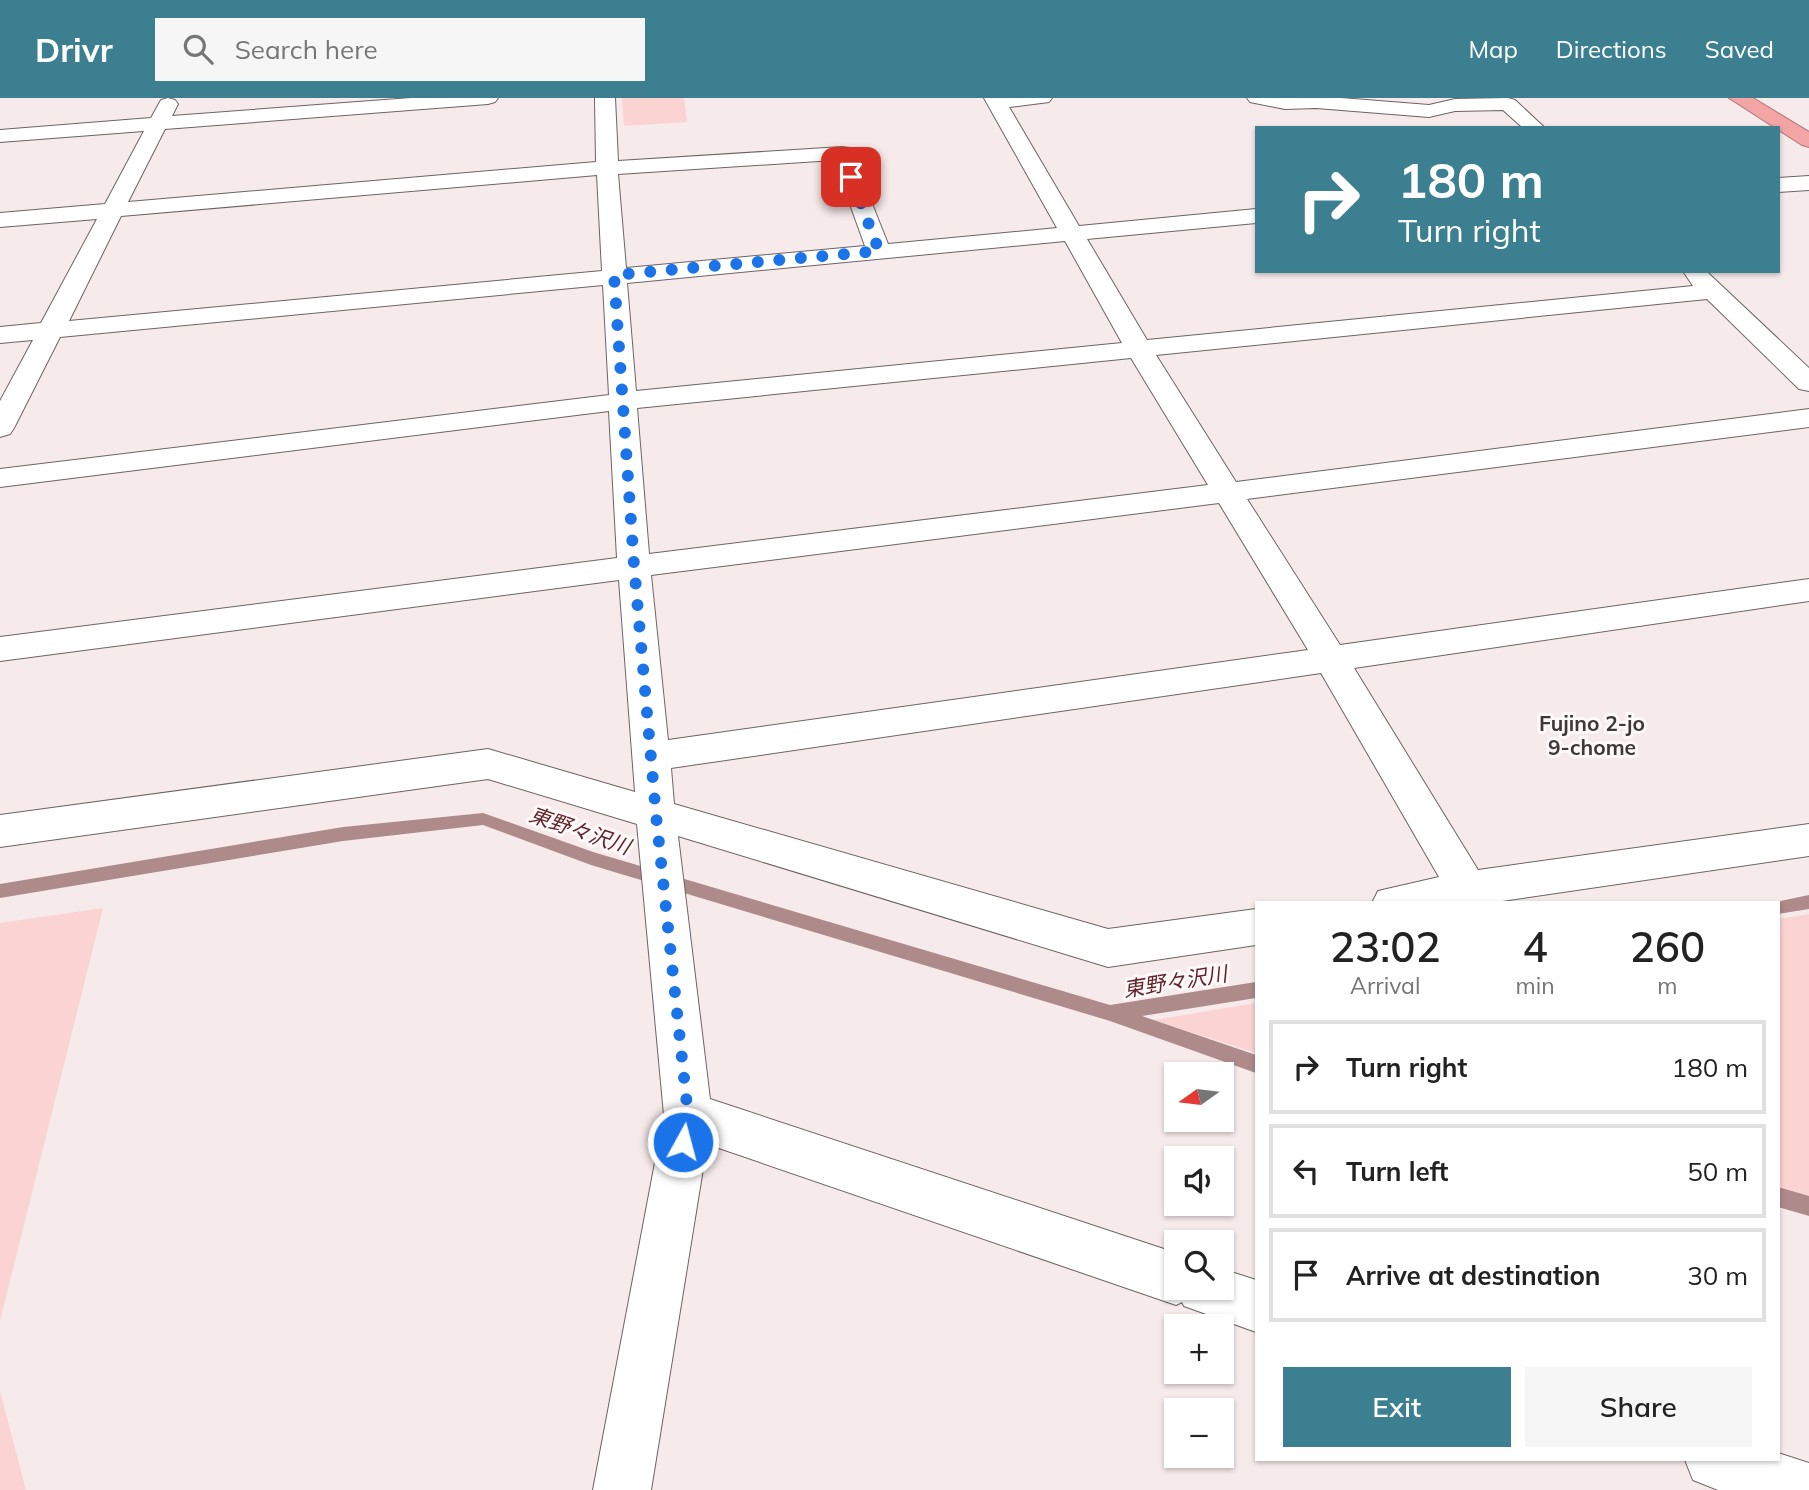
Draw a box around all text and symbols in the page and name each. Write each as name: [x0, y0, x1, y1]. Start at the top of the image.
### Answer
search box: [155, 18, 645, 81]
text: Drivr: [35, 29, 113, 70]
icon: search: [179, 30, 217, 68]
text: Search here: [235, 33, 378, 66]
text: Map: [1468, 34, 1518, 64]
text: Directions: [1556, 34, 1667, 64]
text: Saved: [1705, 34, 1774, 64]
pin: [821, 147, 881, 207]
text: 180 m: [1398, 149, 1544, 210]
icon: right: [1283, 154, 1374, 245]
icon: arrive: [832, 158, 870, 196]
text: Turn right: [1398, 210, 1541, 250]
district label: Fujino 2-jo 9-chome: [1539, 710, 1645, 760]
water label: 東野々沢川: [526, 801, 636, 860]
text: 23:02: [1330, 920, 1441, 973]
text: 4: [1522, 920, 1548, 973]
text: 260: [1630, 920, 1705, 973]
water label: 東野々沢川: [1121, 960, 1231, 1002]
text: Arrival: [1350, 971, 1420, 1000]
text: min: [1515, 971, 1555, 1000]
text: m: [1657, 971, 1677, 1000]
icon: right: [1287, 1048, 1325, 1086]
text: Turn right: [1346, 1051, 1467, 1084]
text: 180 m: [1672, 1051, 1748, 1084]
north arrow: [1164, 1062, 1234, 1132]
map controls: [1164, 1062, 1234, 1468]
position arrow: [646, 1105, 720, 1179]
button: sound: [1164, 1146, 1234, 1216]
icon: left: [1287, 1152, 1325, 1190]
text: Turn left: [1346, 1155, 1448, 1188]
text: 50 m: [1687, 1155, 1748, 1188]
button: search: [1164, 1230, 1234, 1300]
icon: arrive: [1287, 1256, 1325, 1294]
text: Arrive at destination: [1346, 1259, 1601, 1292]
text: 30 m: [1687, 1259, 1748, 1292]
button: +: [1164, 1314, 1234, 1384]
button: Exit: [1283, 1367, 1511, 1447]
button: Share: [1525, 1367, 1752, 1447]
button: −: [1164, 1398, 1234, 1468]

